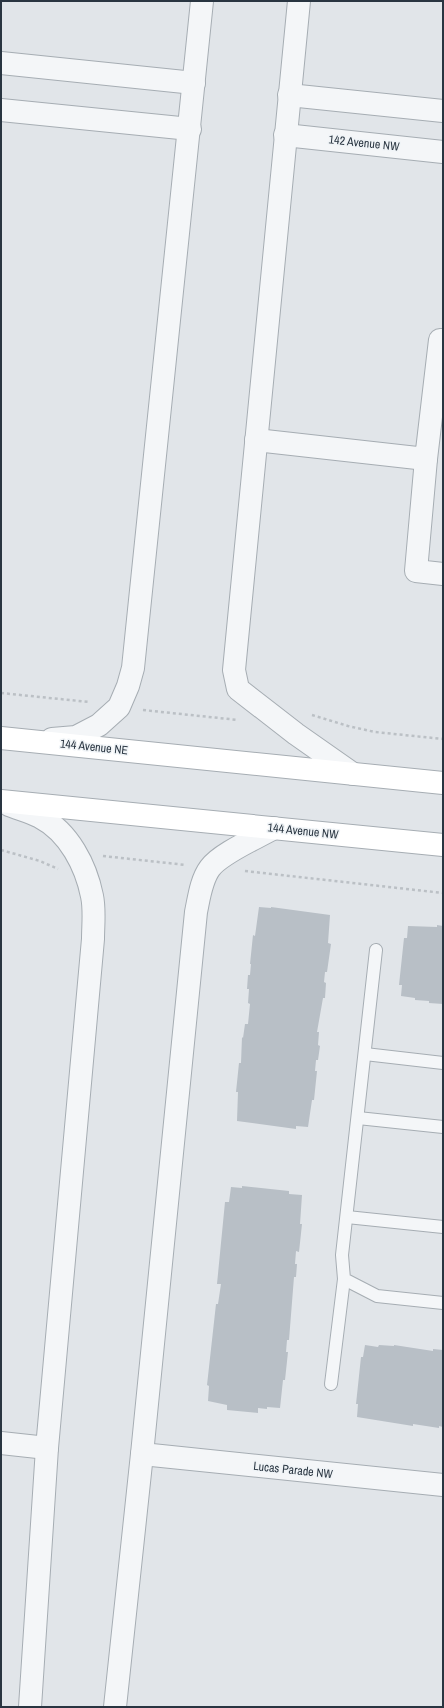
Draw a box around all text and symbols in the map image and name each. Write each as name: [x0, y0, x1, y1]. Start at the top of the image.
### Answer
street label: 142 Avenue NW: [328, 131, 401, 155]
street label: 144 Avenue NE: [59, 735, 129, 759]
street label: 144 Avenue NW: [267, 819, 340, 843]
street label: Lucas Parade NW: [252, 1458, 334, 1482]

